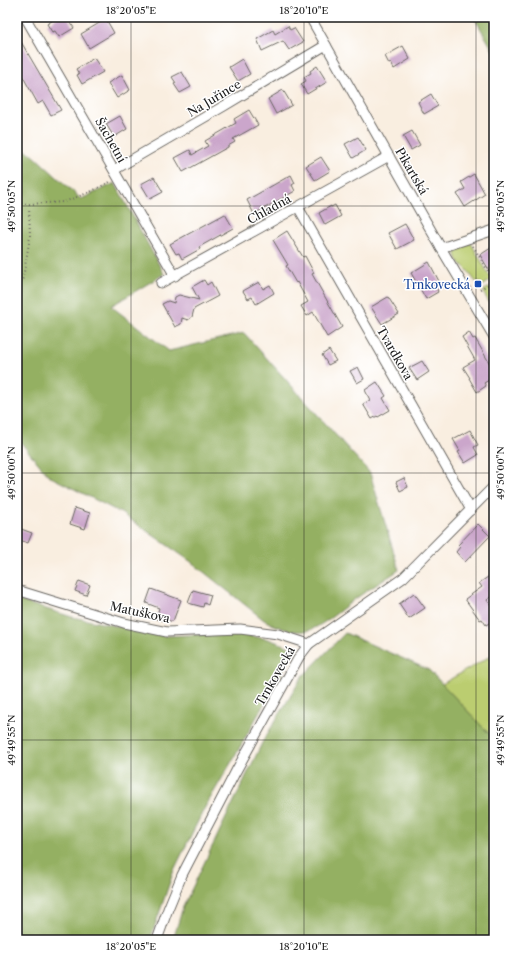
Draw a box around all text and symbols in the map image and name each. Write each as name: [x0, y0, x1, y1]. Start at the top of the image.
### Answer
text: 18°20'05"E: [106, 4, 156, 17]
text: 18°20'10"E: [280, 4, 329, 17]
street label: Na Juřince: [185, 76, 244, 120]
street label: Šachetní: [92, 114, 131, 165]
street label: Pikartská: [392, 145, 432, 198]
text: 49°50'05"N: [5, 180, 18, 232]
text: 49°50'05"N: [494, 180, 507, 232]
street label: Chladná: [244, 191, 294, 227]
place label: Trnkovecká: [403, 277, 471, 292]
marker: Trnkovecká: [473, 279, 483, 289]
street label: Tvardkova: [374, 324, 417, 383]
text: 49°50'00"N: [5, 446, 18, 500]
text: 49°50'00"N: [494, 446, 507, 500]
street label: Matuškova: [109, 598, 172, 626]
street label: Trnkovecká: [252, 643, 298, 709]
text: 49°49'55"N: [5, 715, 18, 765]
text: 49°49'55"N: [494, 715, 507, 765]
text: 18°20'05"E: [106, 940, 156, 953]
text: 18°20'10"E: [280, 940, 329, 953]

